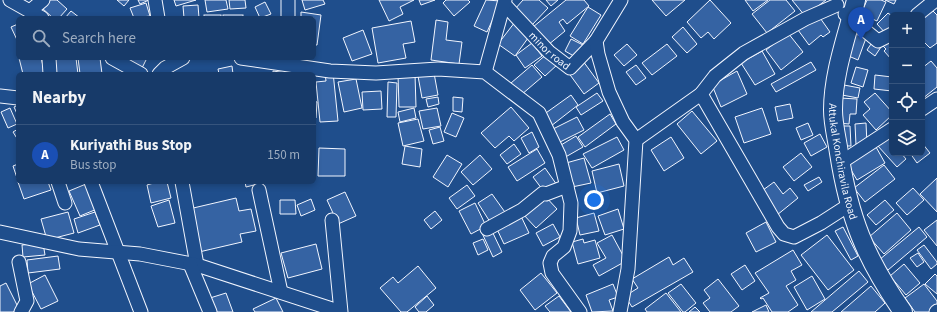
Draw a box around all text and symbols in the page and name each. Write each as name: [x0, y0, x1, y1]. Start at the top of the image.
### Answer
pin: A: [848, 7, 874, 40]
map controls: [889, 12, 925, 156]
button: +: [889, 12, 925, 48]
search box: [16, 16, 316, 60]
icon: search: [30, 27, 52, 49]
text: Search here: [62, 28, 136, 49]
street label: minor road: [526, 28, 574, 73]
button: −: [889, 48, 925, 84]
button: locate: [889, 84, 925, 120]
text: Nearby: [32, 86, 86, 110]
street label: Attukal Konchiravila Road: [825, 103, 861, 221]
button: layers: [889, 120, 925, 156]
text: Kuriyathi Bus Stop: [70, 135, 192, 156]
text: A: [41, 146, 49, 164]
text: 150 m: [267, 146, 300, 164]
text: Bus stop: [70, 156, 116, 174]
your location: [584, 190, 604, 210]

